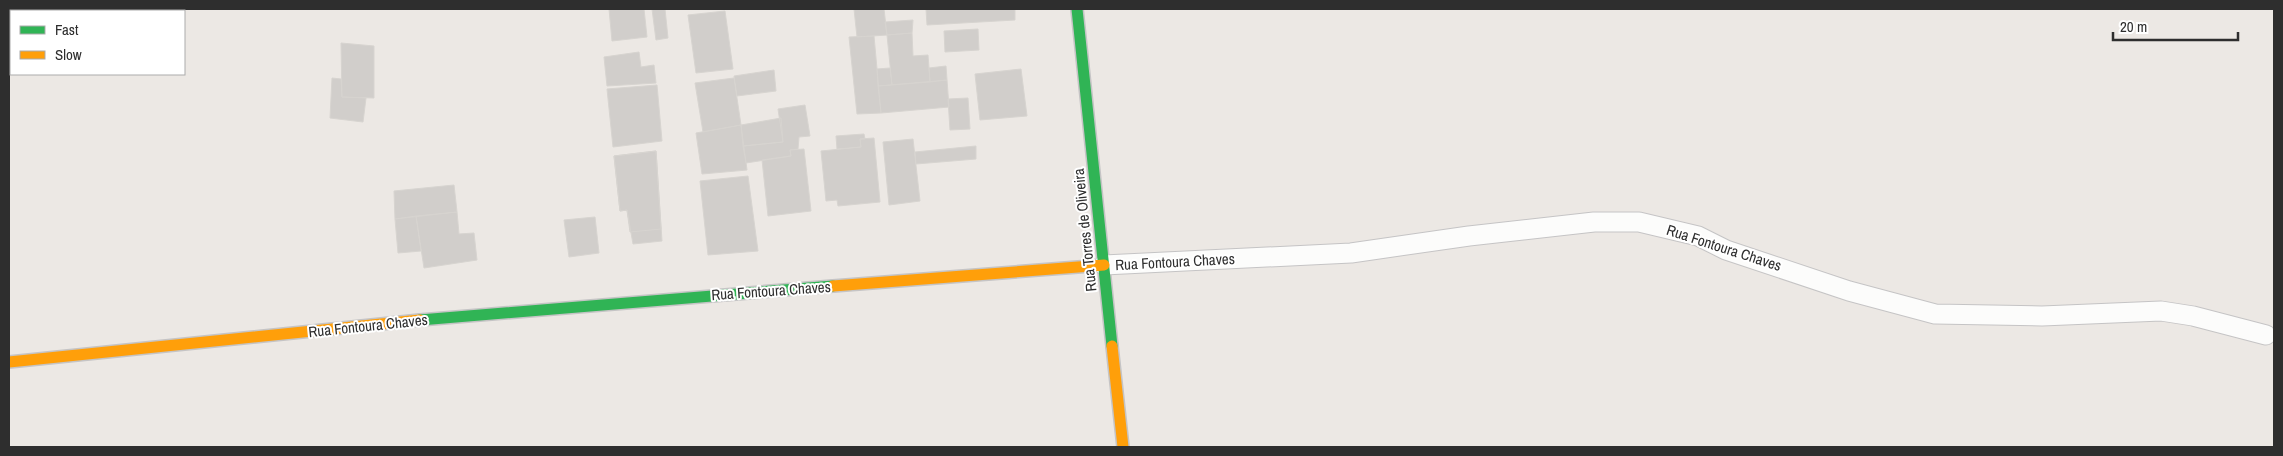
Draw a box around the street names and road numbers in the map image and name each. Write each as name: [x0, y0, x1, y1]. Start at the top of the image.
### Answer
street label: Rua Torres de Oliveira: [1068, 167, 1101, 293]
street label: Rua Fontoura Chaves: [1664, 219, 1784, 276]
street label: Rua Fontoura Chaves: [1115, 248, 1235, 275]
street label: Rua Fontoura Chaves: [711, 276, 831, 305]
street label: Rua Fontoura Chaves: [307, 309, 429, 342]

